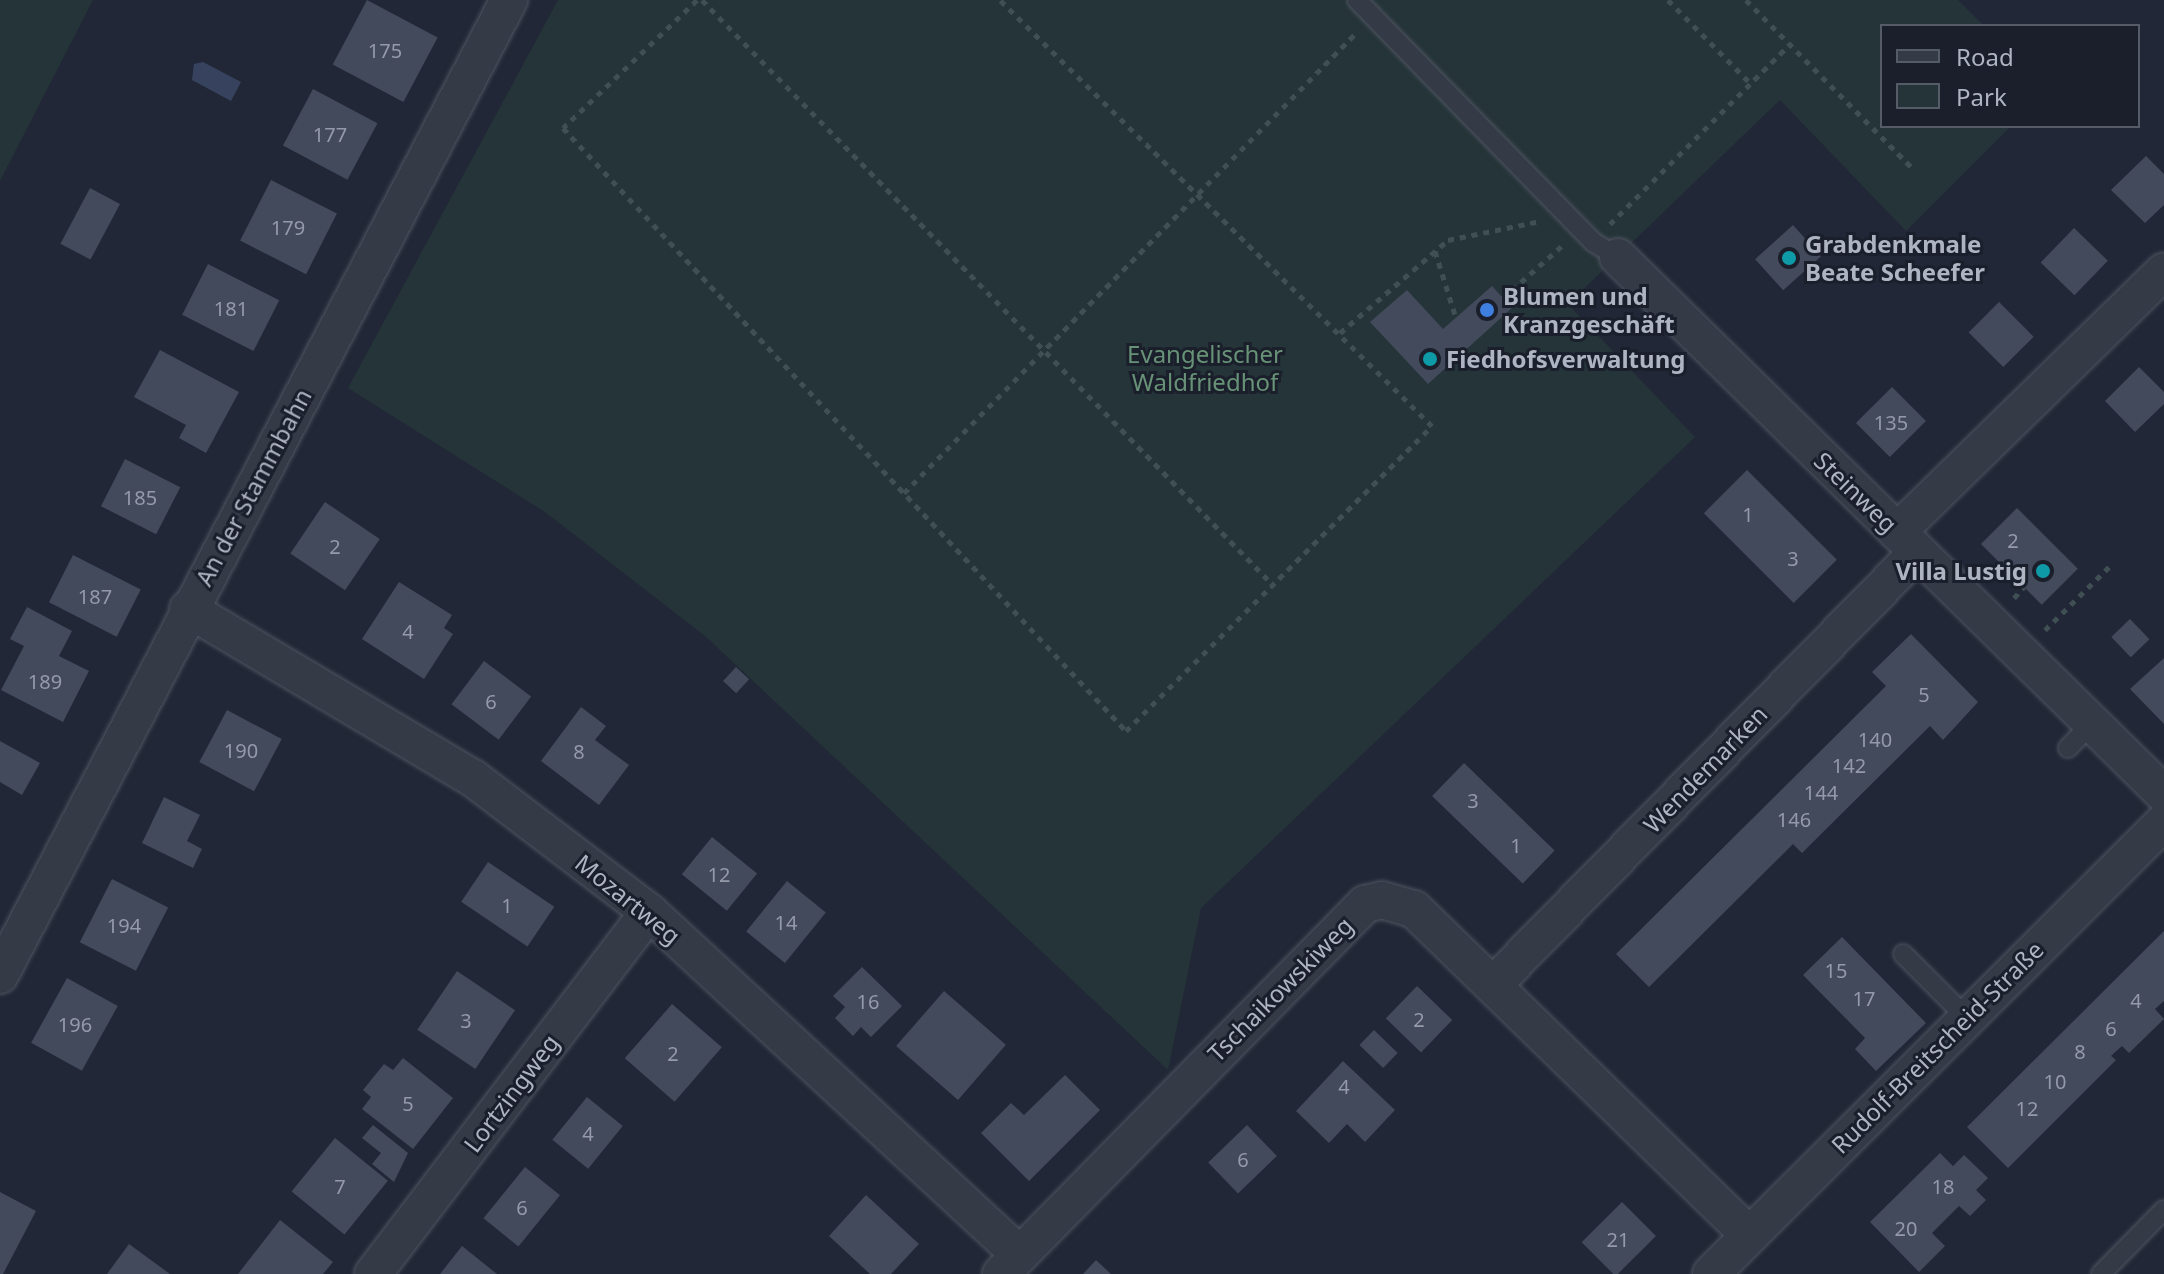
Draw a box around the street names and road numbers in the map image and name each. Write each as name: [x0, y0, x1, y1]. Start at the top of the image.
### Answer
street label: An der Stammbahn: [189, 384, 317, 590]
street label: Steinweg: [1809, 446, 1903, 538]
street label: Wendemarken: [1637, 699, 1773, 839]
street label: Mozartweg: [570, 848, 686, 950]
street label: Tschaikowskiweg: [1202, 911, 1358, 1067]
street label: Rudolf-Breitscheid-Straße: [1825, 935, 2049, 1159]
street label: Lortzingweg: [457, 1028, 565, 1158]

